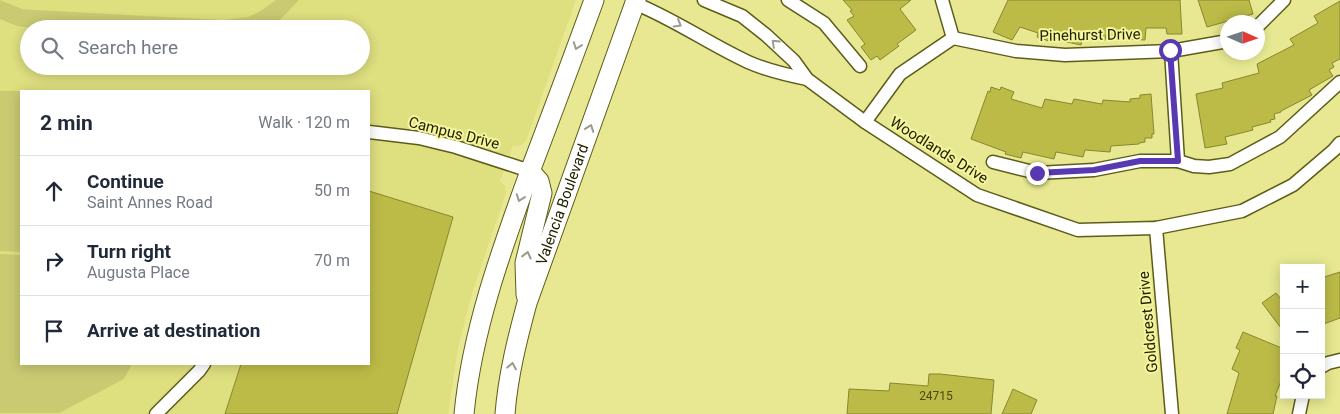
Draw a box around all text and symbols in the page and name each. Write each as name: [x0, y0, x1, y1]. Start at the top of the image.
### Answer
north arrow: [1220, 15, 1265, 60]
one-way arrow: [673, 18, 682, 28]
search box: [20, 20, 370, 75]
street label: Pinehurst Drive: [1039, 25, 1141, 45]
icon: search: [38, 34, 66, 62]
text: Search here: [78, 36, 178, 59]
route start: [1159, 39, 1182, 62]
one-way arrow: [771, 40, 780, 49]
one-way arrow: [573, 41, 583, 49]
text: 2 min: [40, 111, 93, 135]
text: Walk · 120 m: [258, 113, 350, 132]
street label: Campus Drive: [407, 113, 501, 153]
street label: Woodlands Drive: [887, 113, 991, 187]
one-way arrow: [584, 125, 594, 133]
street label: Valencia Boulevard: [532, 142, 592, 267]
route end: [1026, 162, 1049, 185]
text: Continue: [87, 170, 164, 193]
icon: ahead: [40, 177, 68, 205]
text: 50 m: [314, 181, 350, 200]
text: Saint Annes Road: [87, 193, 213, 212]
one-way arrow: [516, 193, 526, 202]
text: Turn right: [87, 240, 171, 263]
icon: right: [40, 247, 68, 275]
one-way arrow: [521, 250, 532, 259]
text: 70 m: [314, 251, 350, 270]
text: Augusta Place: [87, 263, 190, 282]
map controls: [1280, 264, 1325, 399]
button: +: [1280, 264, 1325, 309]
street label: Goldcrest Drive: [1135, 271, 1161, 373]
button: −: [1280, 309, 1325, 354]
icon: arrive: [40, 317, 68, 345]
text: Arrive at destination: [87, 319, 260, 342]
button: locate: [1280, 354, 1325, 399]
one-way arrow: [507, 361, 517, 370]
house number: 24715: [919, 389, 953, 403]

